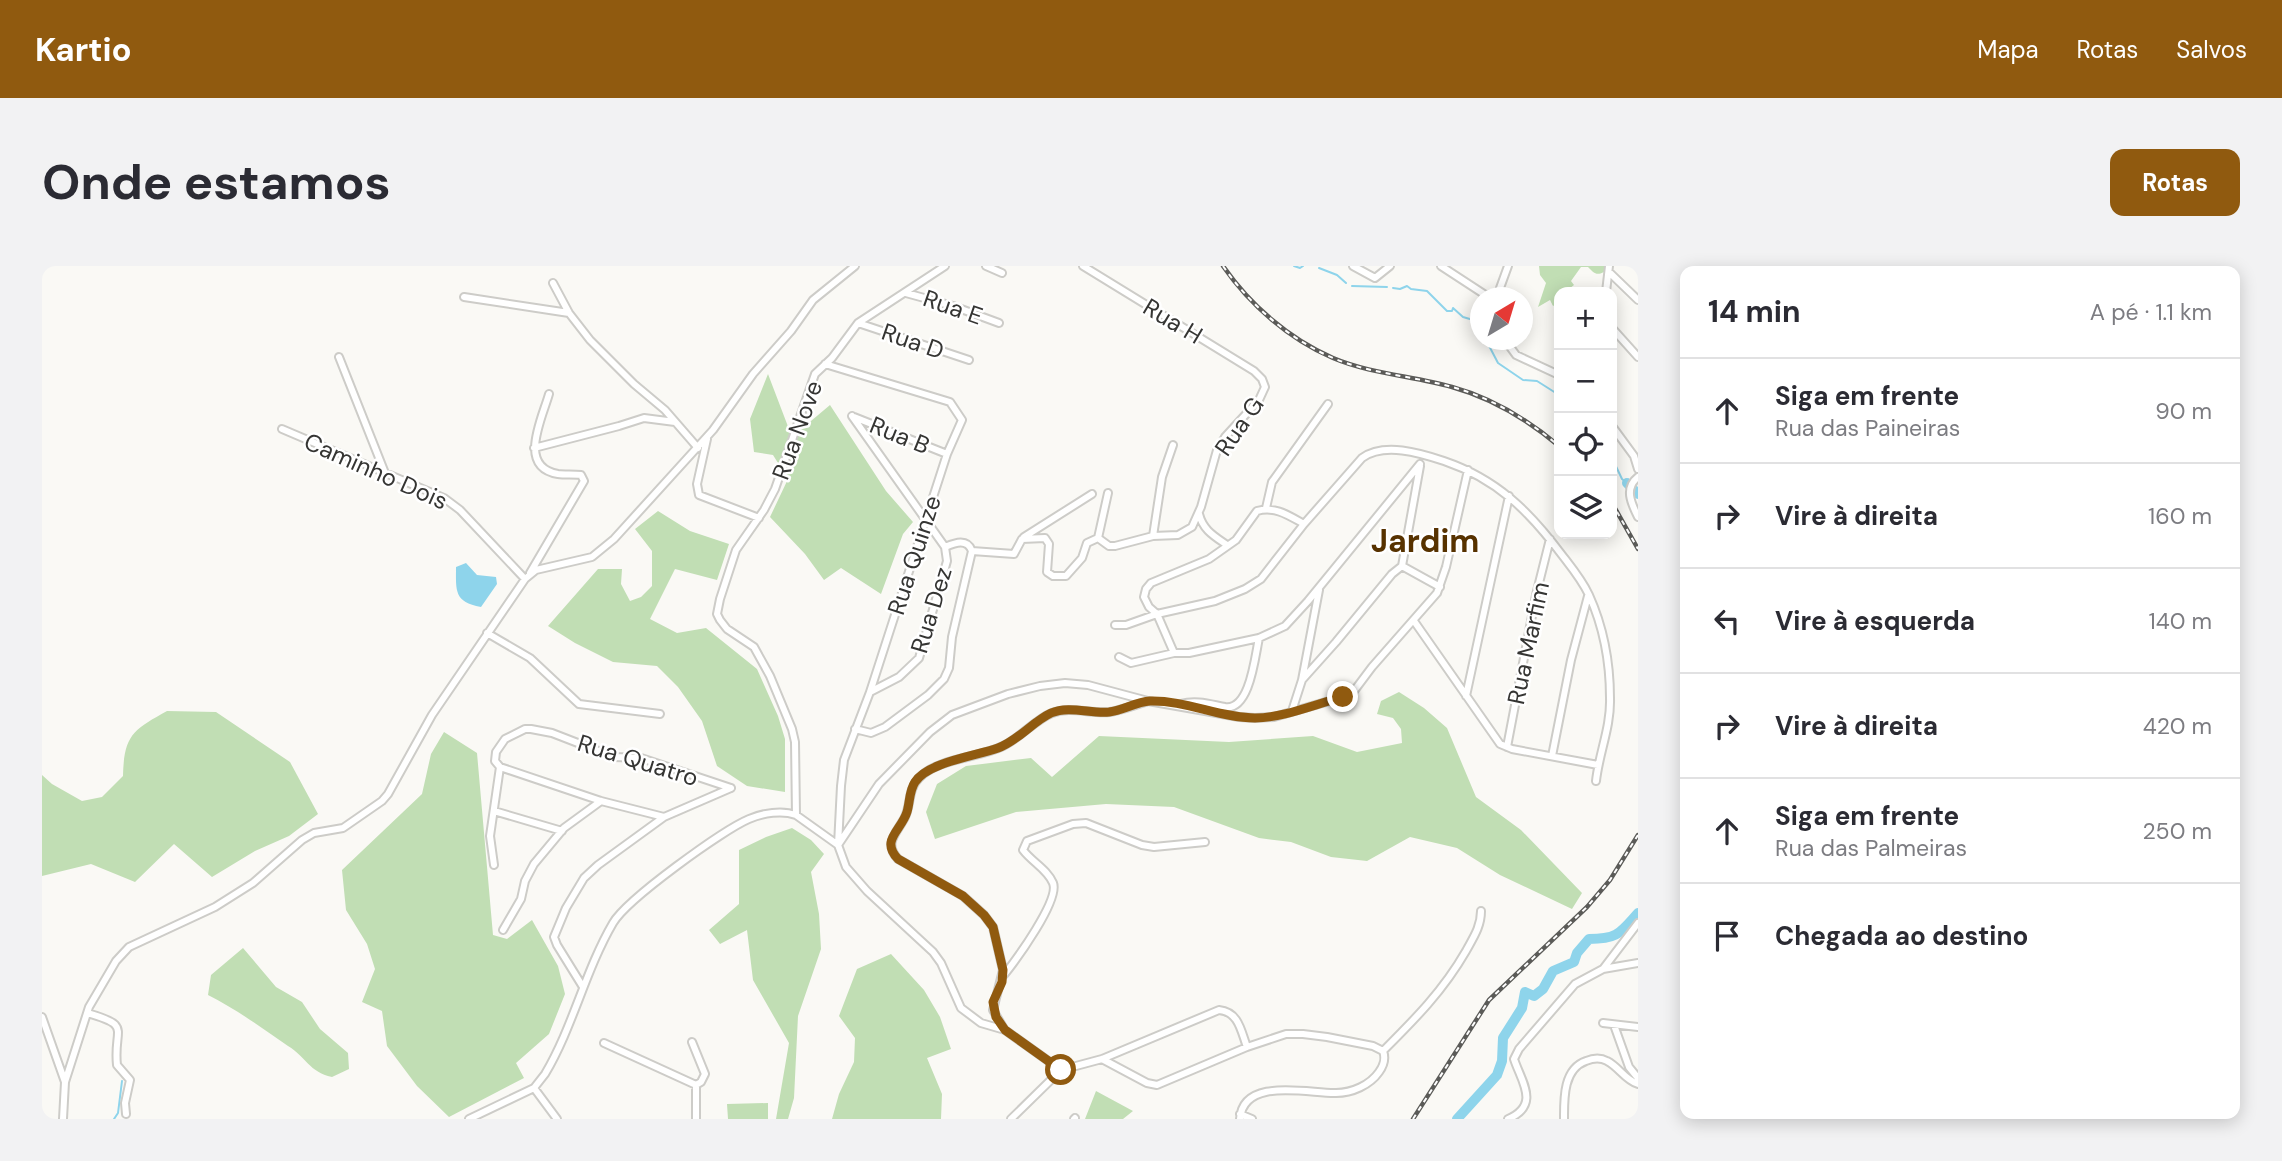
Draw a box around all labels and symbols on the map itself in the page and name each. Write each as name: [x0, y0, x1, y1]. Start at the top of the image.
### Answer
street label: Rua E: [919, 282, 987, 332]
north arrow: [1470, 287, 1533, 350]
street label: Rua H: [1138, 291, 1208, 351]
street label: Rua D: [878, 316, 948, 366]
street label: Rua Nove: [765, 376, 829, 484]
street label: Rua G: [1207, 390, 1271, 462]
street label: Rua B: [865, 409, 935, 461]
street label: Caminho Dois: [299, 425, 453, 517]
street label: Rua Quinze: [880, 491, 948, 619]
district label: Jardim: [1371, 520, 1479, 562]
street label: Rua Dez: [903, 563, 959, 657]
street label: Rua Marfim: [1500, 579, 1556, 707]
route end: [1327, 681, 1358, 712]
street label: Rua Quatro: [574, 727, 702, 793]
route start: [1045, 1054, 1076, 1085]

